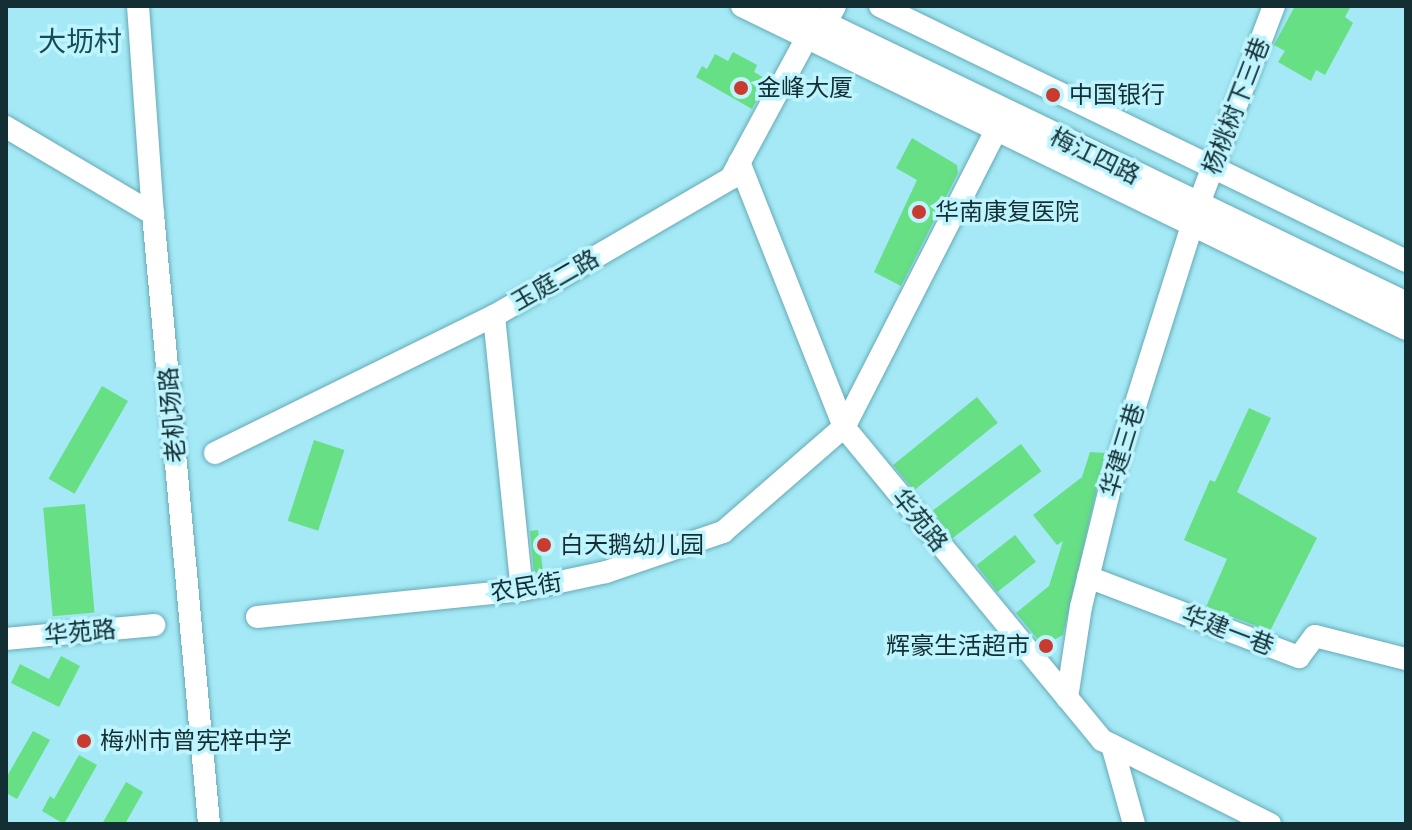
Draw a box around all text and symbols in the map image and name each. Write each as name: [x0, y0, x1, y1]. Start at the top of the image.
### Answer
district label: 大坜村: [38, 24, 122, 58]
street label: 杨桃树下三巷: [1197, 34, 1275, 178]
place label: 金峰大厦: [757, 74, 853, 102]
marker: 金峰大厦: [732, 79, 750, 97]
place label: 中国银行: [1069, 81, 1165, 109]
marker: 中国银行: [1044, 86, 1062, 104]
street label: 梅江四路: [1046, 122, 1144, 190]
place label: 华南康复医院: [935, 198, 1079, 226]
marker: 华南康复医院: [910, 203, 928, 221]
street label: 玉庭二路: [506, 244, 604, 316]
street label: 老机场路: [153, 366, 191, 464]
street label: 华建三巷: [1094, 400, 1150, 500]
street label: 华苑路: [886, 483, 954, 557]
place label: 白天鹅幼儿园: [560, 531, 704, 559]
marker: 白天鹅幼儿园: [535, 536, 553, 554]
street label: 农民街: [488, 567, 564, 607]
street label: 华建一巷: [1178, 599, 1278, 661]
street label: 华苑路: [43, 615, 117, 649]
place label: 辉豪生活超市: [886, 632, 1030, 660]
marker: 辉豪生活超市: [1037, 637, 1055, 655]
place label: 梅州市曾宪梓中学: [100, 727, 292, 755]
marker: 梅州市曾宪梓中学: [75, 732, 93, 750]

